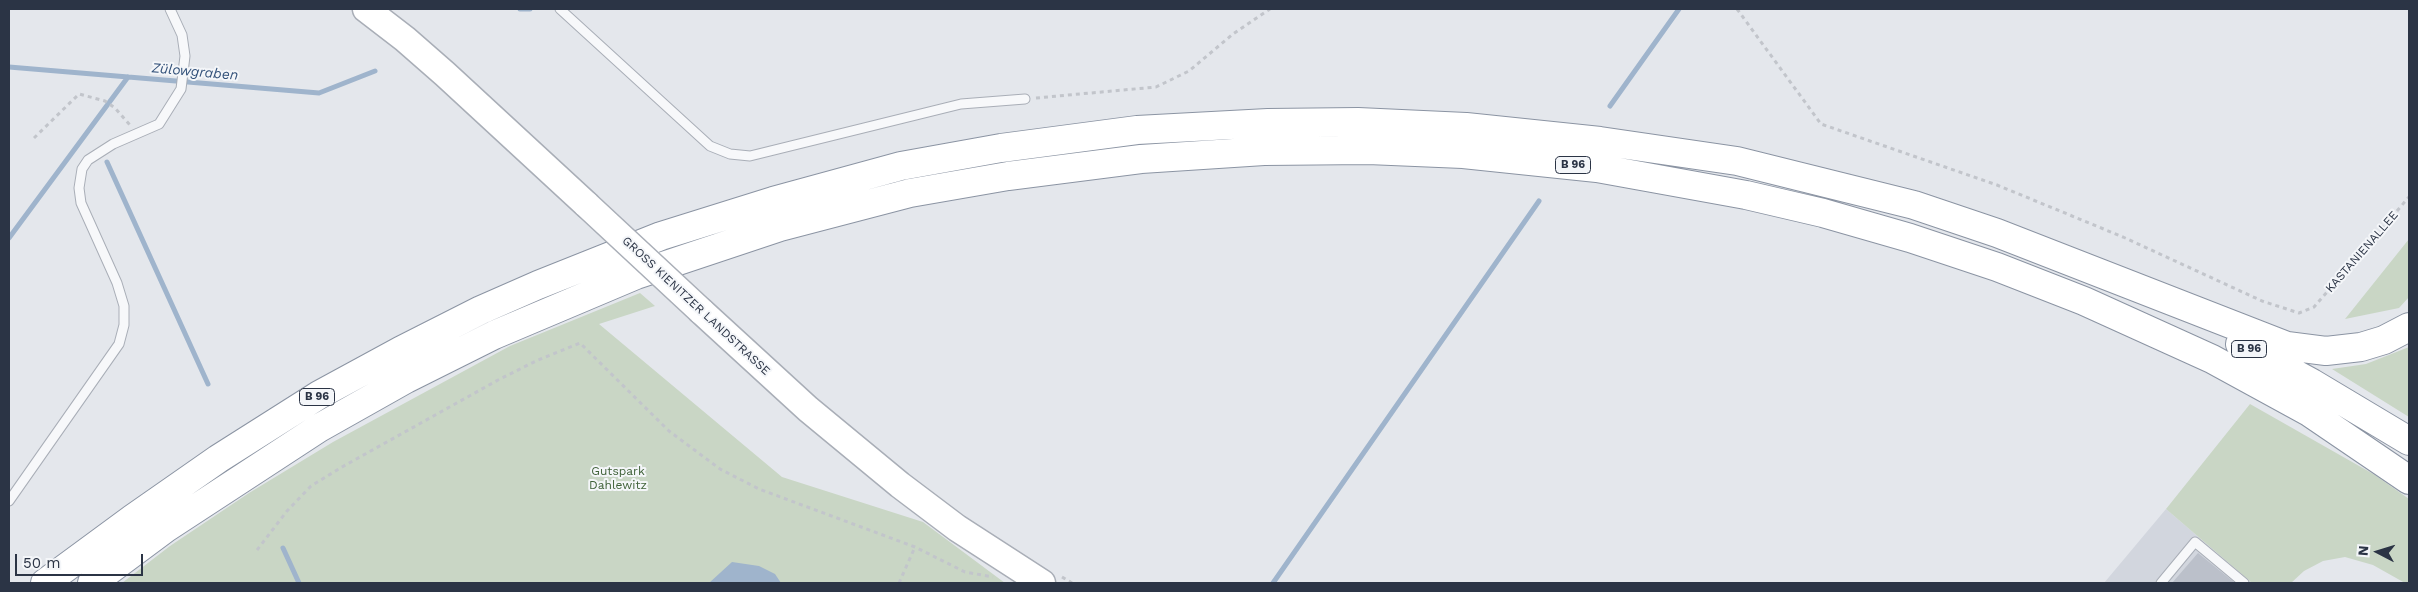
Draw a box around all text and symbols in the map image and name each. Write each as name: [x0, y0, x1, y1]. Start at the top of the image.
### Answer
water label: Zülowgraben: [151, 60, 239, 84]
road number: B 96: [1556, 156, 1590, 174]
street label: KASTANIENALLEE: [2323, 208, 2401, 296]
street label: GROSS KIENITZER LANDSTRASSE: [619, 234, 773, 378]
road number: B 96: [2232, 340, 2266, 358]
road number: B 96: [300, 388, 334, 406]
park label: Gutspark Dahlewitz: [589, 464, 647, 492]
north arrow: [2353, 527, 2403, 577]
scale bar: [18, 544, 145, 576]
text: N: [2355, 545, 2371, 557]
text: 50 m: [23, 554, 60, 572]

